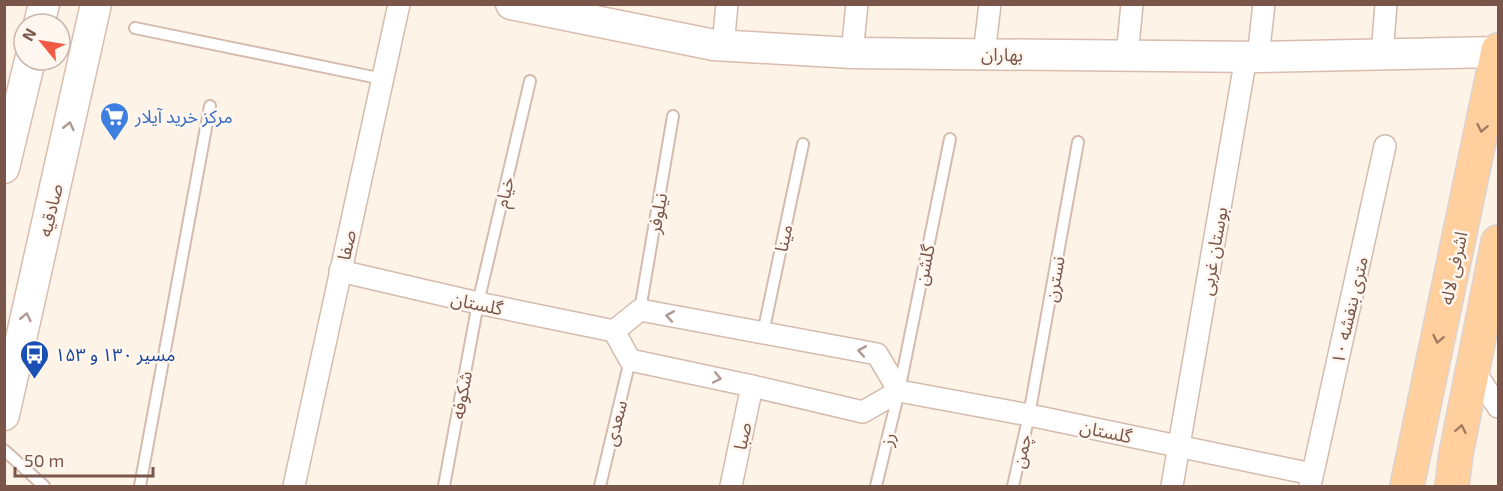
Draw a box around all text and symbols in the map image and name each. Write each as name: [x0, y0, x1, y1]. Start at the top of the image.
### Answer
north arrow: [12, 12, 72, 72]
text: N: [17, 24, 40, 44]
street label: بهاران: [981, 43, 1023, 66]
supermarket icon: مرکز خرید آیلار: [98, 100, 130, 142]
place label: مرکز خرید آیلار: [134, 105, 233, 128]
one-way arrow: [61, 121, 74, 131]
one-way arrow: [1476, 123, 1489, 133]
street label: خیام: [490, 174, 522, 211]
street label: صادقیه: [33, 181, 67, 239]
street label: نیلوفر: [642, 191, 672, 236]
street label: بوستان غربی: [1194, 205, 1233, 297]
street label: مینا: [769, 222, 797, 254]
street label: صفا: [332, 228, 360, 262]
street label: اشرفی لاله: [1435, 229, 1472, 307]
street label: گلشن: [909, 242, 940, 288]
street label: نسترن: [1039, 254, 1070, 304]
street label: ۱۰ متری بنفشه: [1326, 254, 1373, 366]
street label: گلستان: [449, 287, 505, 320]
one-way arrow: [665, 310, 675, 323]
one-way arrow: [19, 312, 32, 322]
one-way arrow: [1432, 334, 1445, 344]
bus stop icon: مسیر ۱۳۰ و ۱۵۳: [18, 338, 50, 380]
place label: مسیر ۱۳۰ و ۱۵۳: [55, 343, 175, 366]
one-way arrow: [857, 345, 867, 358]
street label: شکوفه: [446, 369, 477, 421]
one-way arrow: [711, 371, 721, 384]
street label: سعدی: [599, 398, 632, 449]
street label: گلستان: [1078, 415, 1134, 448]
street label: صبا: [728, 420, 756, 452]
one-way arrow: [1454, 424, 1467, 434]
street label: رز: [874, 430, 900, 449]
street label: چمن: [1007, 432, 1036, 470]
scale bar: [15, 440, 153, 478]
text: 50 m: [24, 449, 64, 471]

